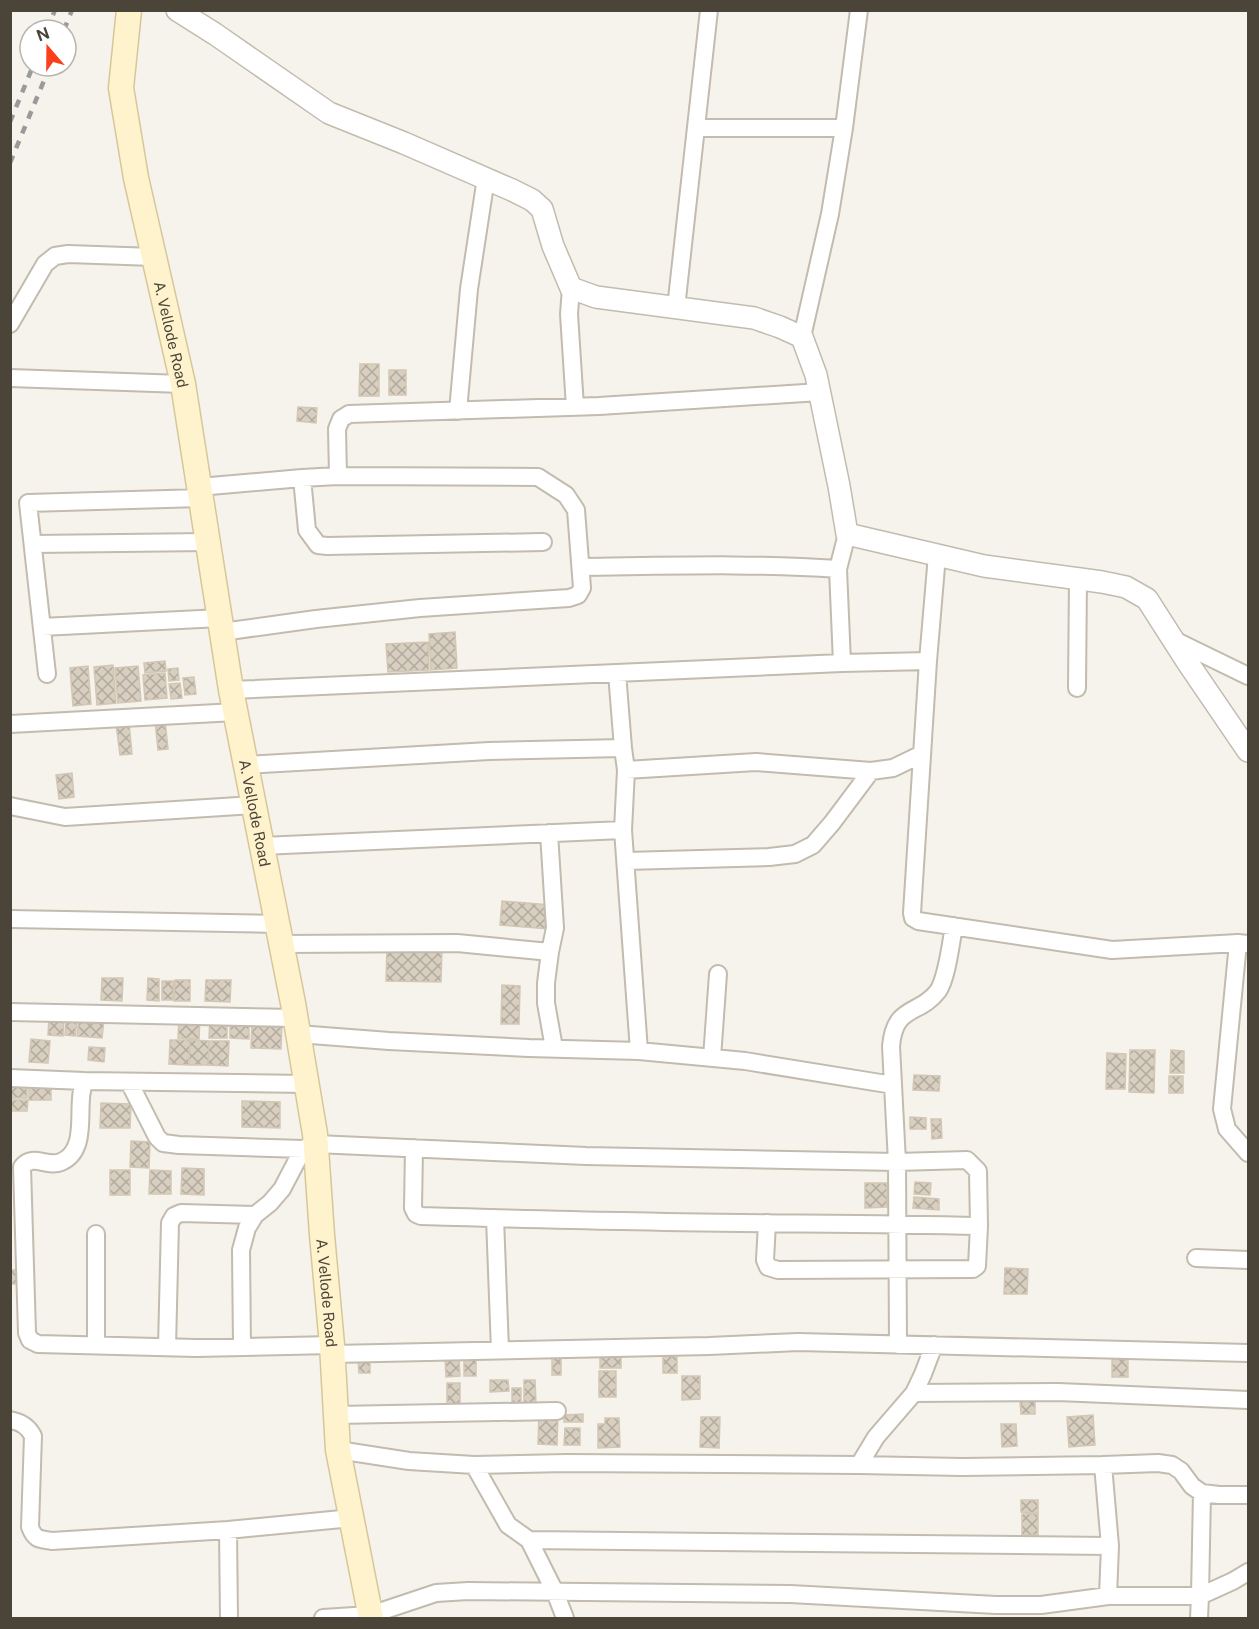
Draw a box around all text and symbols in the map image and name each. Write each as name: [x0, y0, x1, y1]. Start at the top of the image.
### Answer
north arrow: [18, 18, 78, 78]
text: N: [34, 23, 52, 45]
street label: A. Vellode Road: [151, 279, 192, 389]
street label: A. Vellode Road: [236, 758, 274, 868]
street label: A. Vellode Road: [314, 1238, 341, 1348]

